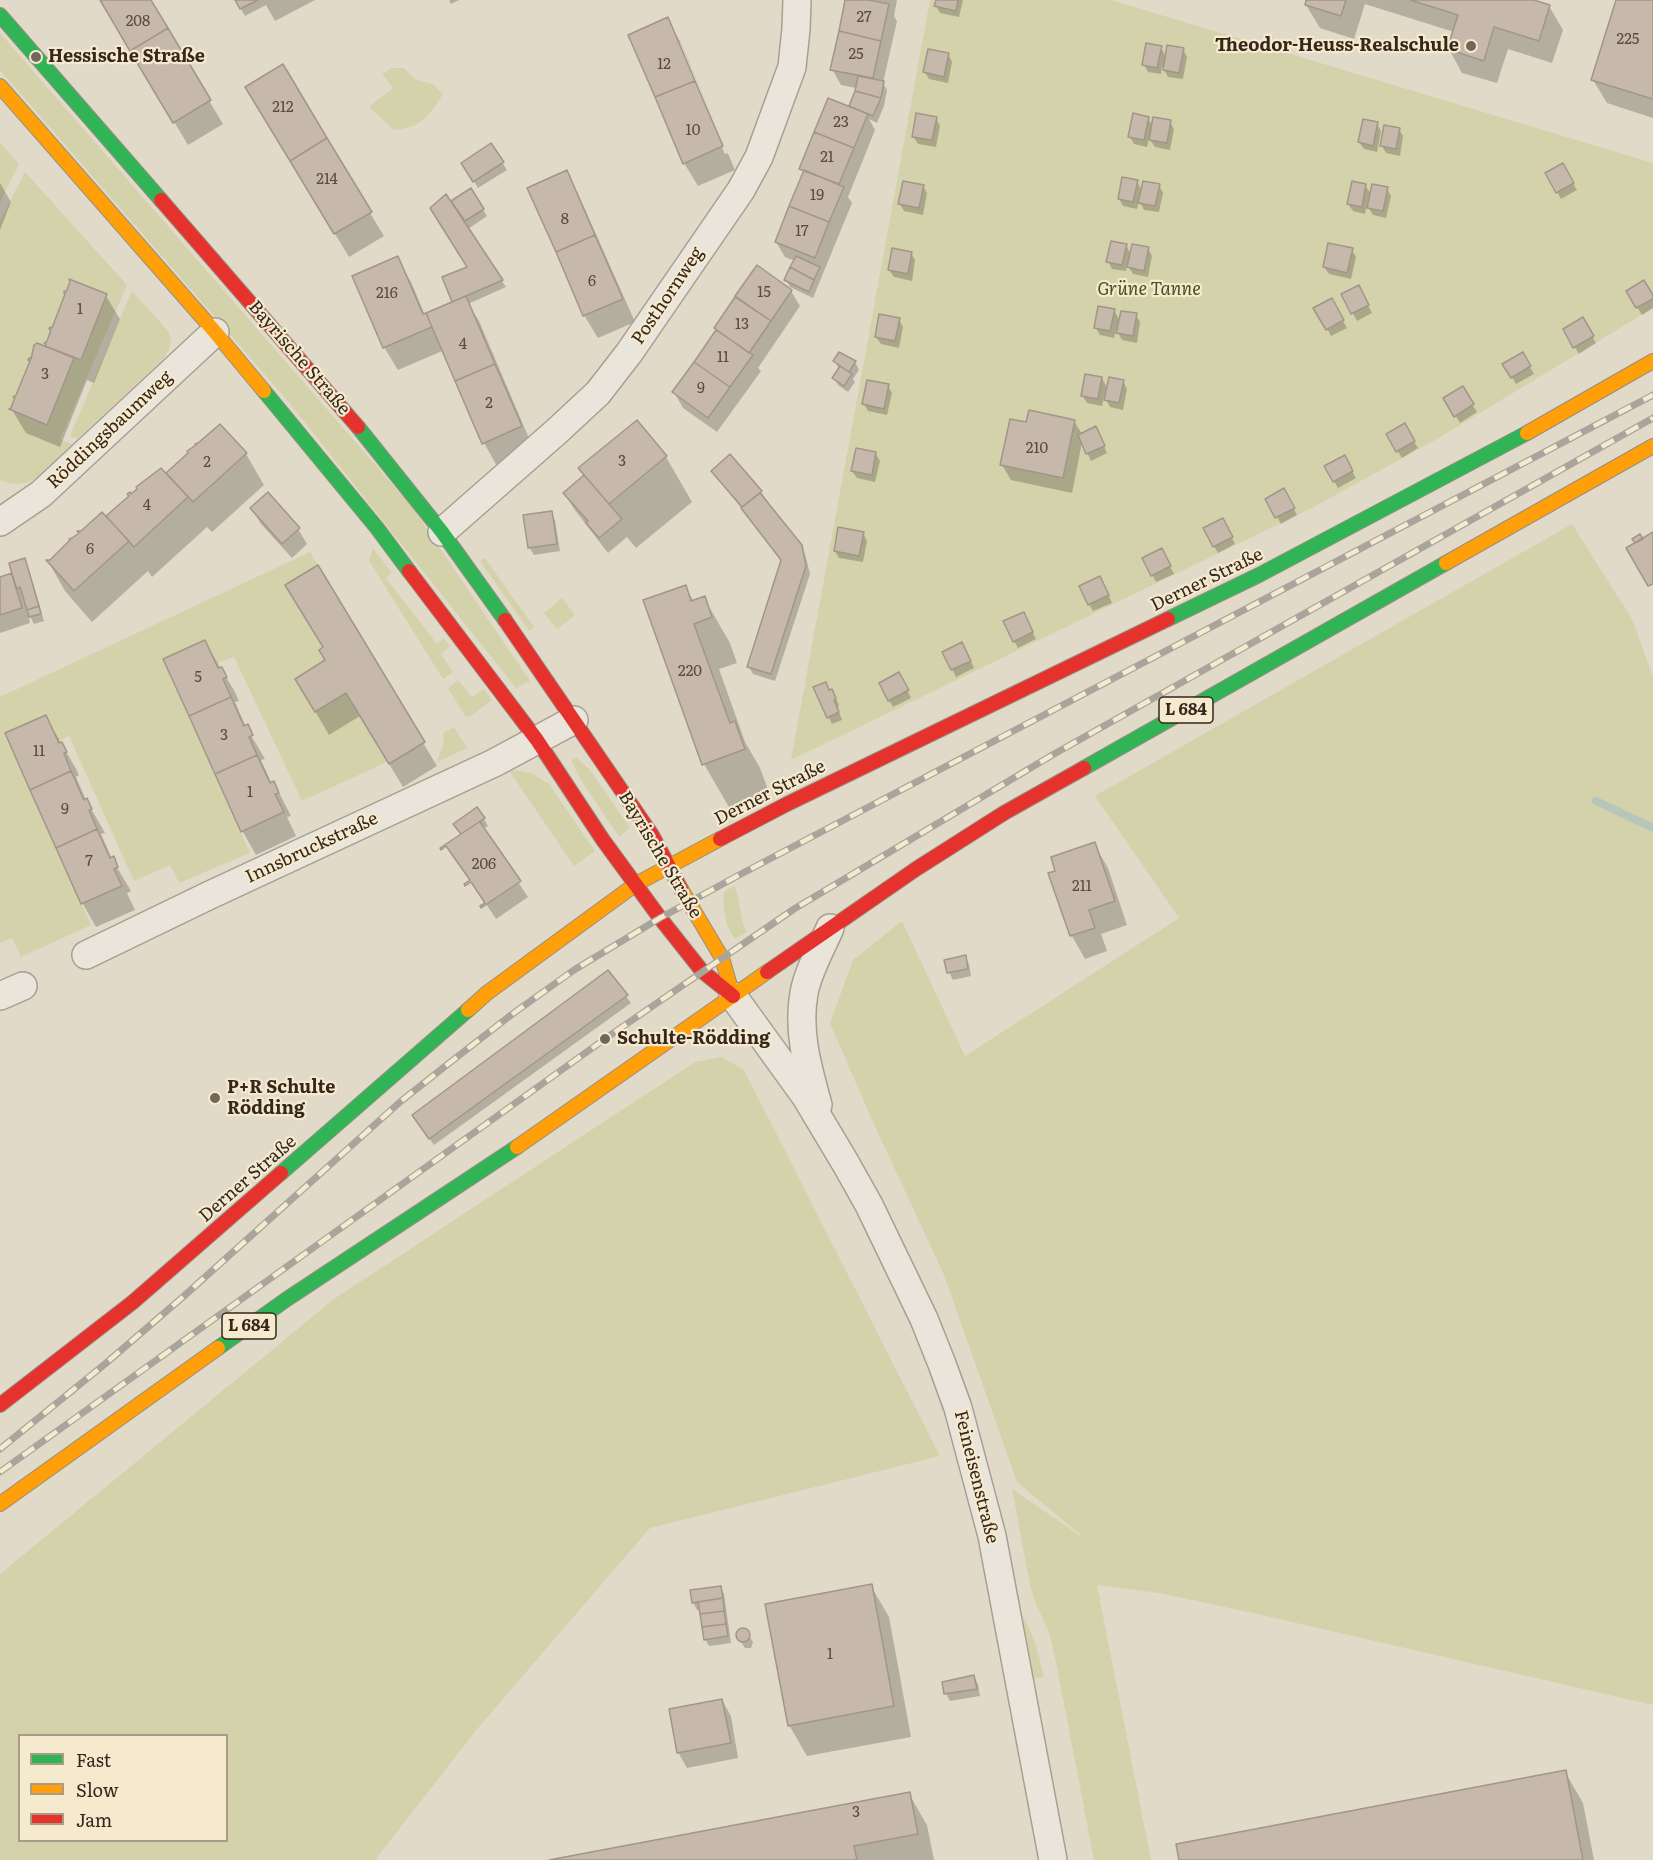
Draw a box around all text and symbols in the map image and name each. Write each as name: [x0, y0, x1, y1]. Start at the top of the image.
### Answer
house number: 27: [856, 9, 872, 27]
house number: 208: [126, 13, 150, 31]
house number: 225: [1617, 31, 1639, 49]
place label: Theodor-Heuss-Realschule: [1215, 35, 1459, 57]
marker: Theodor-Heuss-Realschule: [1464, 39, 1478, 53]
place label: Hessische Straße: [48, 46, 205, 68]
house number: 25: [848, 46, 864, 64]
marker: Hessische Straße: [29, 50, 43, 64]
house number: 12: [657, 56, 671, 74]
house number: 212: [272, 99, 294, 117]
house number: 23: [833, 114, 849, 132]
house number: 10: [686, 122, 700, 140]
house number: 21: [820, 149, 834, 167]
house number: 214: [316, 171, 338, 189]
house number: 19: [810, 187, 824, 205]
house number: 8: [561, 211, 569, 229]
house number: 17: [795, 223, 809, 241]
street label: Posthornweg: [627, 243, 709, 349]
house number: 6: [588, 273, 596, 291]
park label: Grüne Tanne: [1097, 279, 1201, 301]
house number: 15: [757, 284, 771, 302]
house number: 216: [376, 285, 398, 303]
street label: Bayrische Straße: [243, 296, 355, 420]
house number: 1: [77, 301, 83, 319]
house number: 13: [735, 316, 749, 334]
house number: 4: [459, 336, 467, 354]
house number: 11: [717, 349, 729, 367]
house number: 3: [41, 366, 49, 384]
street label: Röddingsbaumweg: [43, 366, 177, 494]
house number: 9: [697, 380, 705, 398]
house number: 2: [485, 395, 493, 413]
house number: 210: [1026, 440, 1048, 458]
house number: 3: [618, 453, 626, 471]
house number: 2: [203, 454, 211, 472]
house number: 4: [143, 497, 151, 515]
house number: 6: [86, 541, 94, 559]
street label: Derner Straße: [1148, 544, 1266, 616]
house number: 220: [678, 663, 702, 681]
house number: 5: [194, 669, 202, 687]
road number: L 684: [1159, 697, 1213, 723]
house number: 3: [220, 727, 228, 745]
house number: 11: [33, 743, 45, 761]
street label: Derner Straße: [711, 756, 829, 830]
house number: 1: [247, 784, 253, 802]
street label: Bayrische Straße: [614, 788, 706, 922]
house number: 9: [61, 801, 69, 819]
street label: Innsbruckstraße: [242, 808, 382, 888]
house number: 7: [85, 853, 93, 871]
house number: 206: [472, 856, 496, 874]
house number: 211: [1072, 878, 1092, 896]
place label: Schulte-Rödding: [617, 1028, 770, 1050]
marker: Schulte-Rödding: [598, 1032, 612, 1046]
place label: P+R Schulte Rödding: [227, 1077, 335, 1120]
marker: P+R Schulte Rödding: [208, 1091, 222, 1105]
street label: Derner Straße: [195, 1131, 301, 1227]
road number: L 684: [222, 1313, 276, 1339]
street label: Feineisenstraße: [949, 1408, 1003, 1546]
house number: 1: [827, 1646, 833, 1664]
legend: [18, 1734, 228, 1842]
text: Fast: [76, 1746, 111, 1773]
text: Slow: [76, 1776, 118, 1803]
house number: 3: [852, 1804, 860, 1822]
text: Jam: [76, 1806, 112, 1833]

